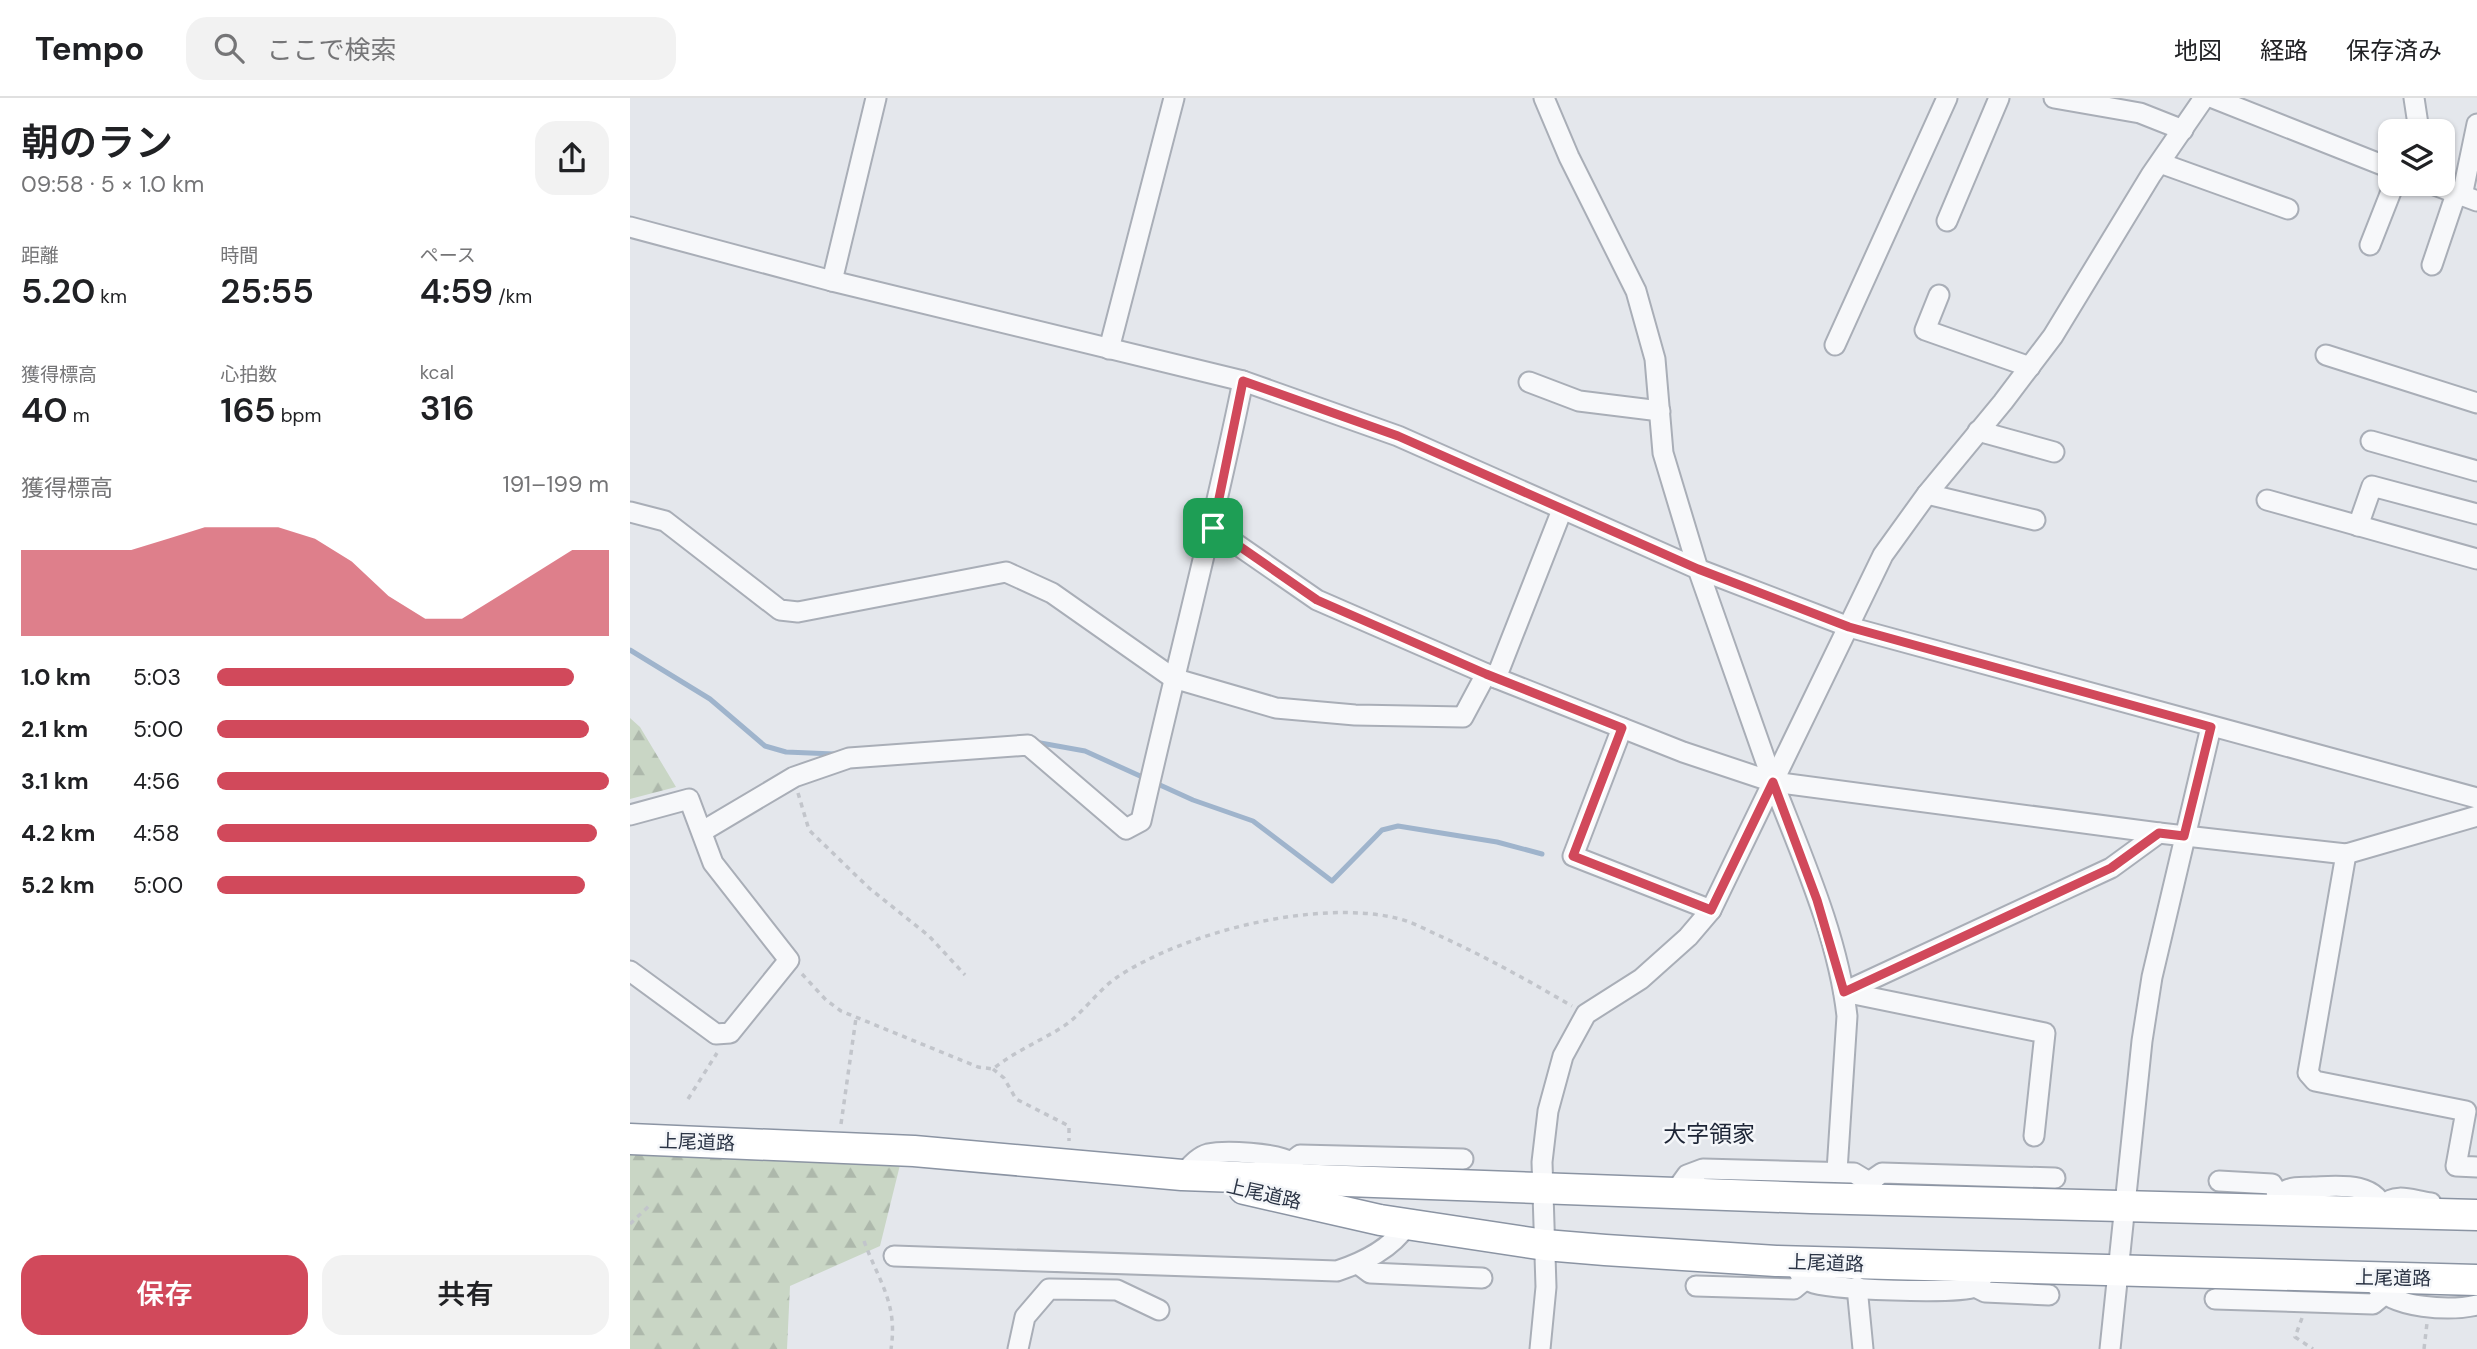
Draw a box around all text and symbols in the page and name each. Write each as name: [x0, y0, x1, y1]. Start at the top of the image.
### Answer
search box: [186, 17, 676, 80]
text: Tempo: [35, 27, 144, 70]
icon: search: [210, 29, 248, 67]
text: ここで検索: [266, 33, 396, 67]
text: 地図: [2174, 35, 2222, 66]
text: 経路: [2260, 35, 2308, 66]
text: 保存済み: [2346, 35, 2442, 66]
text: 朝のラン: [21, 118, 173, 168]
map controls: [2378, 119, 2455, 196]
button: layers: [2378, 119, 2455, 196]
button: share: [535, 121, 609, 195]
text: 09:58 · 5 × 1.0 km: [21, 169, 204, 199]
text: 距離: [21, 243, 59, 268]
text: 時間: [220, 243, 258, 268]
text: ペース: [420, 243, 476, 268]
text: 5.20: [21, 268, 95, 314]
text: 25:55: [220, 268, 314, 314]
text: 4:59: [420, 268, 493, 314]
text: km: [95, 284, 127, 309]
text: /km: [493, 284, 532, 309]
text: kcal: [420, 360, 454, 385]
text: 獲得標高: [21, 362, 97, 387]
text: 心拍数: [220, 362, 277, 387]
text: 316: [420, 385, 475, 431]
text: 40: [21, 387, 68, 433]
text: 165: [220, 387, 276, 433]
text: m: [68, 403, 90, 428]
text: bpm: [276, 403, 321, 428]
text: 191–199 m: [503, 469, 609, 499]
text: 獲得標高: [21, 473, 113, 503]
pin: [1183, 498, 1243, 558]
icon: arrive: [1194, 509, 1232, 547]
text: 1.0 km: [21, 662, 91, 692]
text: 5:03: [133, 662, 181, 692]
text: 2.1 km: [21, 714, 88, 744]
text: 5:00: [133, 714, 183, 744]
text: 3.1 km: [21, 766, 89, 796]
text: 4:56: [133, 766, 180, 796]
text: 4.2 km: [21, 818, 95, 848]
text: 4:58: [133, 818, 180, 848]
text: 5.2 km: [21, 870, 95, 900]
text: 5:00: [133, 870, 183, 900]
district label: 大字領家: [1663, 1119, 1755, 1149]
street label: 上尾道路: [659, 1128, 735, 1156]
street label: 上尾道路: [1224, 1173, 1304, 1215]
street label: 上尾道路: [1788, 1249, 1864, 1277]
button: 保存: [21, 1255, 308, 1335]
button: 共有: [322, 1255, 609, 1335]
street label: 上尾道路: [2355, 1265, 2431, 1291]

